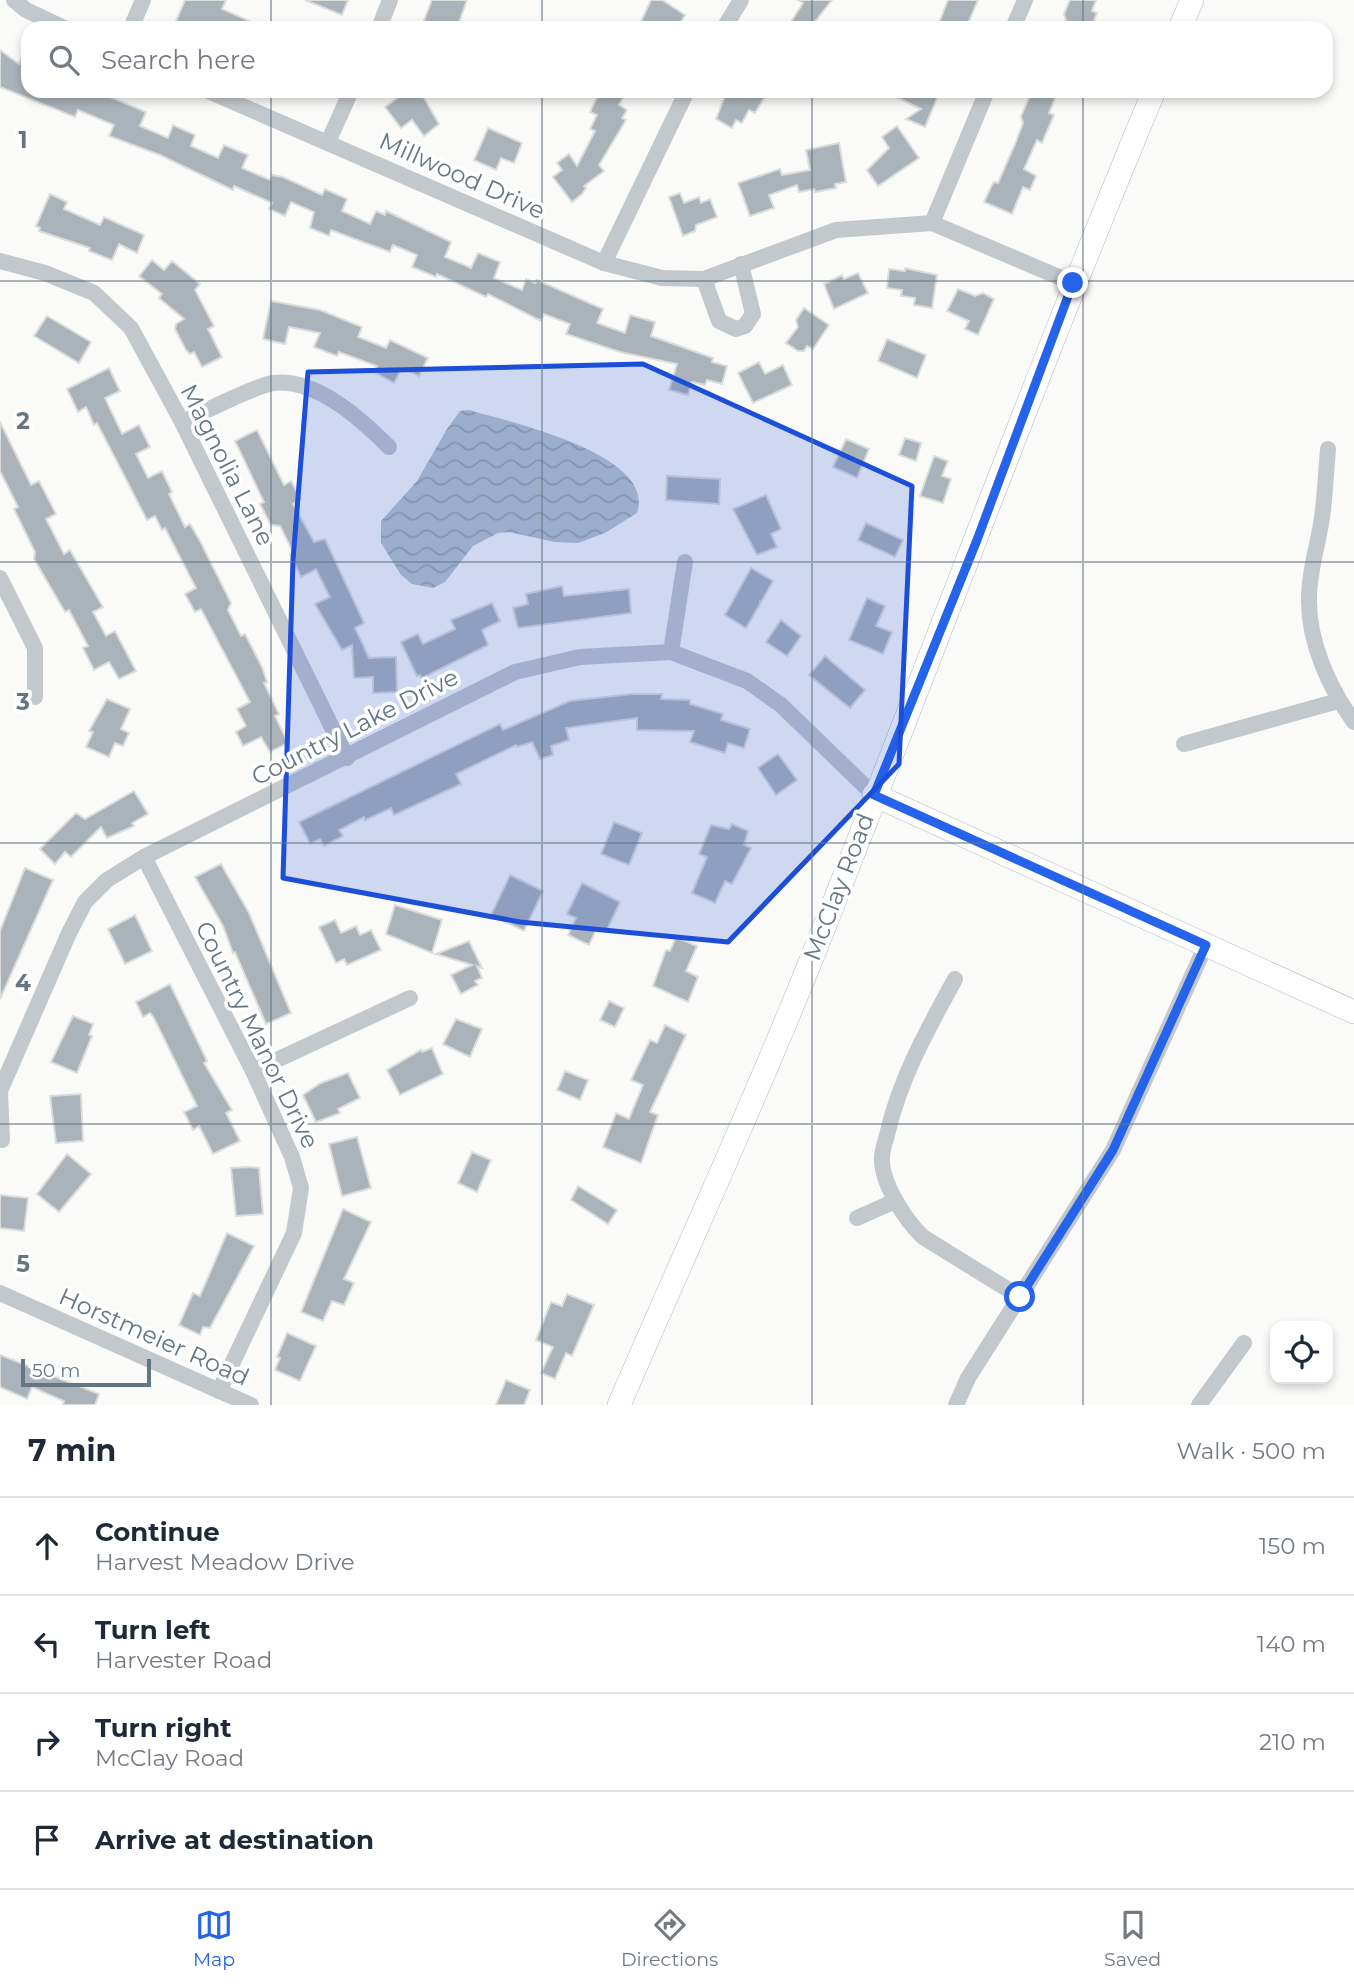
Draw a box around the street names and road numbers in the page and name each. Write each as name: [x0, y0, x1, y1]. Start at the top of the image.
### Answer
street label: Millwood Drive: [375, 126, 550, 225]
street label: Magnolia Lane: [174, 379, 281, 550]
street label: Country Lake Drive: [247, 662, 463, 791]
street label: McClay Road: [797, 809, 880, 965]
street label: Country Manor Drive: [190, 916, 325, 1153]
street label: Horstmeier Road: [55, 1282, 254, 1392]

